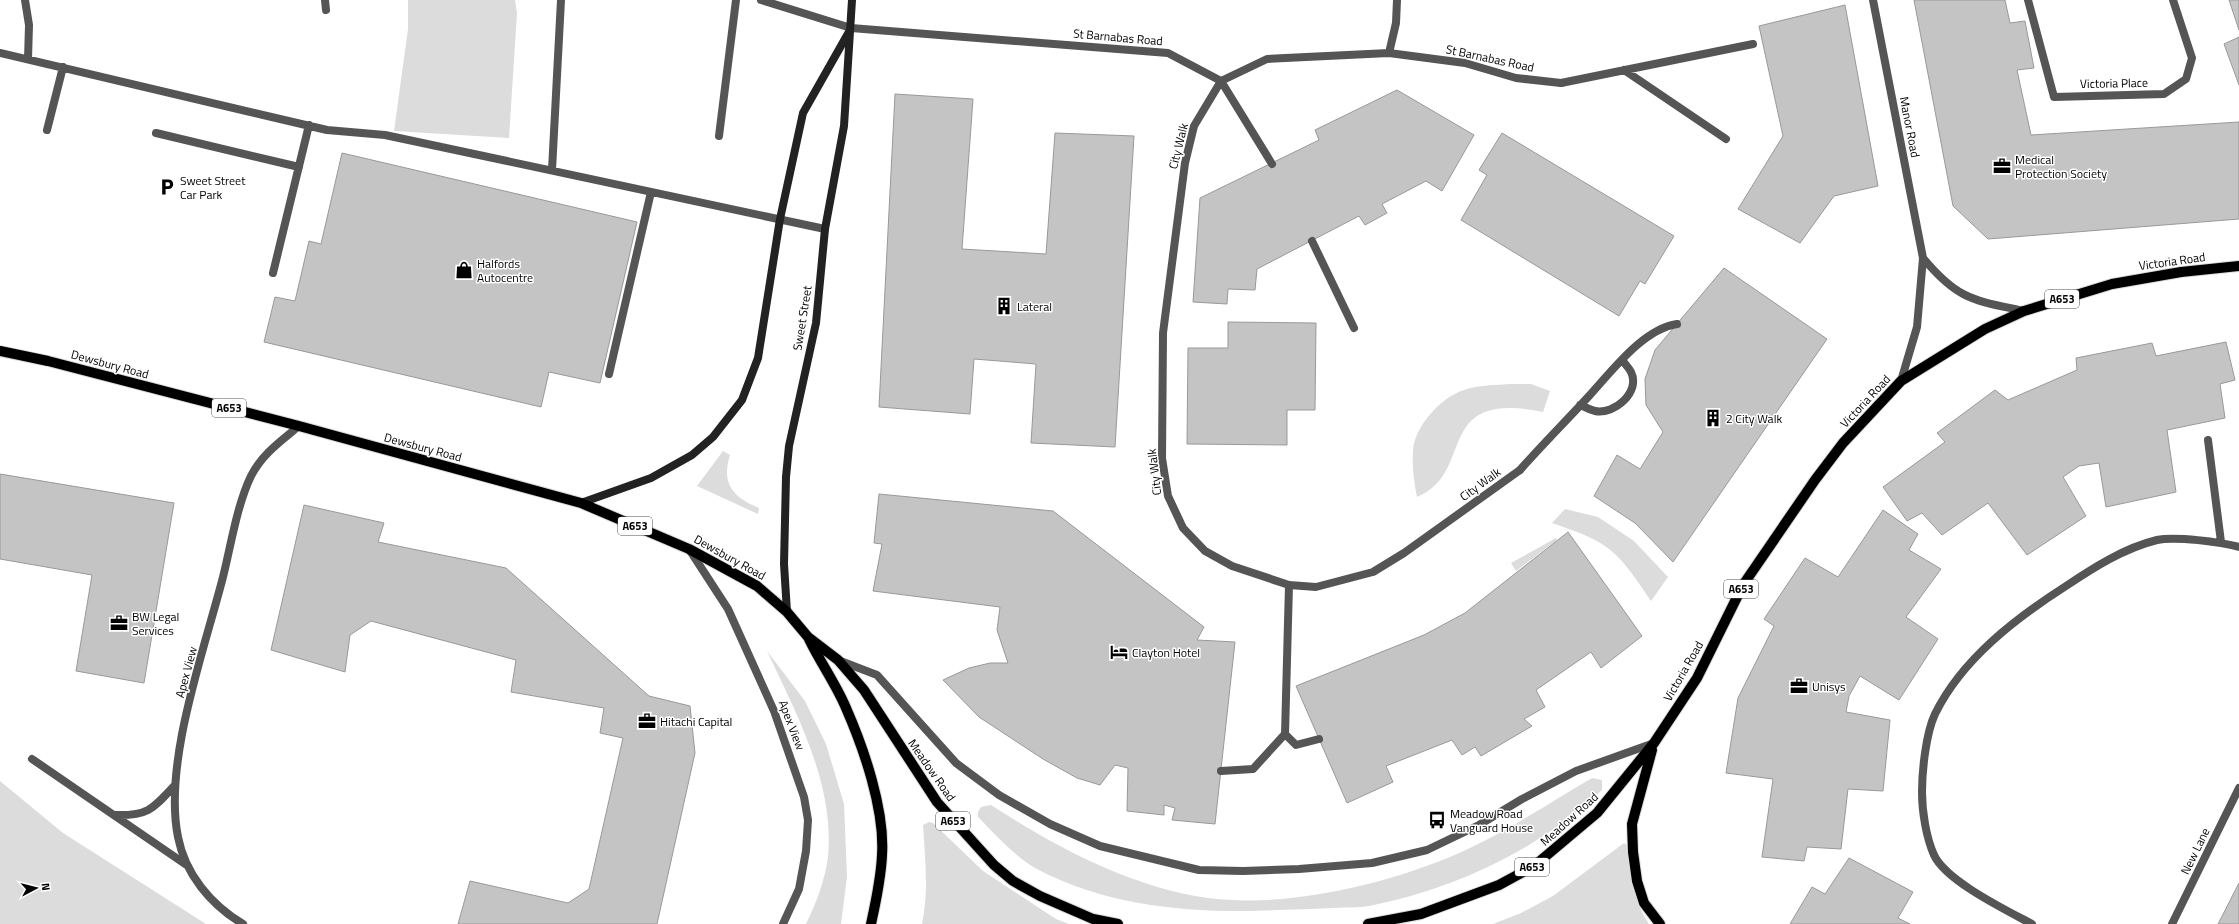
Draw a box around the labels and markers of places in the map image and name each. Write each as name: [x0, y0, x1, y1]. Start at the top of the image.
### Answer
place label: Medical Protection Society: [2015, 150, 2107, 183]
office icon: Medical Protection Society: [1992, 156, 2012, 176]
place label: Sweet Street Car Park: [180, 171, 246, 204]
parking icon: Sweet Street Car Park: [157, 177, 177, 197]
place label: Halfords Autocentre: [477, 254, 533, 287]
shop icon: Halfords Autocentre: [454, 260, 474, 280]
building icon: Lateral: [994, 296, 1014, 316]
place label: Lateral: [1017, 297, 1052, 316]
building icon: 2 City Walk: [1703, 408, 1723, 428]
place label: 2 City Walk: [1726, 409, 1782, 428]
place label: BW Legal Services: [132, 607, 179, 640]
office icon: BW Legal Services: [109, 613, 129, 633]
hotel icon: Clayton Hotel: [1109, 642, 1129, 662]
place label: Clayton Hotel: [1132, 643, 1200, 662]
office icon: Unisys: [1789, 676, 1809, 696]
place label: Unisys: [1812, 677, 1846, 696]
office icon: Hitachi Capital: [637, 711, 657, 731]
place label: Hitachi Capital: [660, 712, 732, 731]
place label: Meadow Road Vanguard House: [1450, 804, 1533, 837]
bus stop icon: Meadow Road Vanguard House: [1427, 810, 1447, 830]

